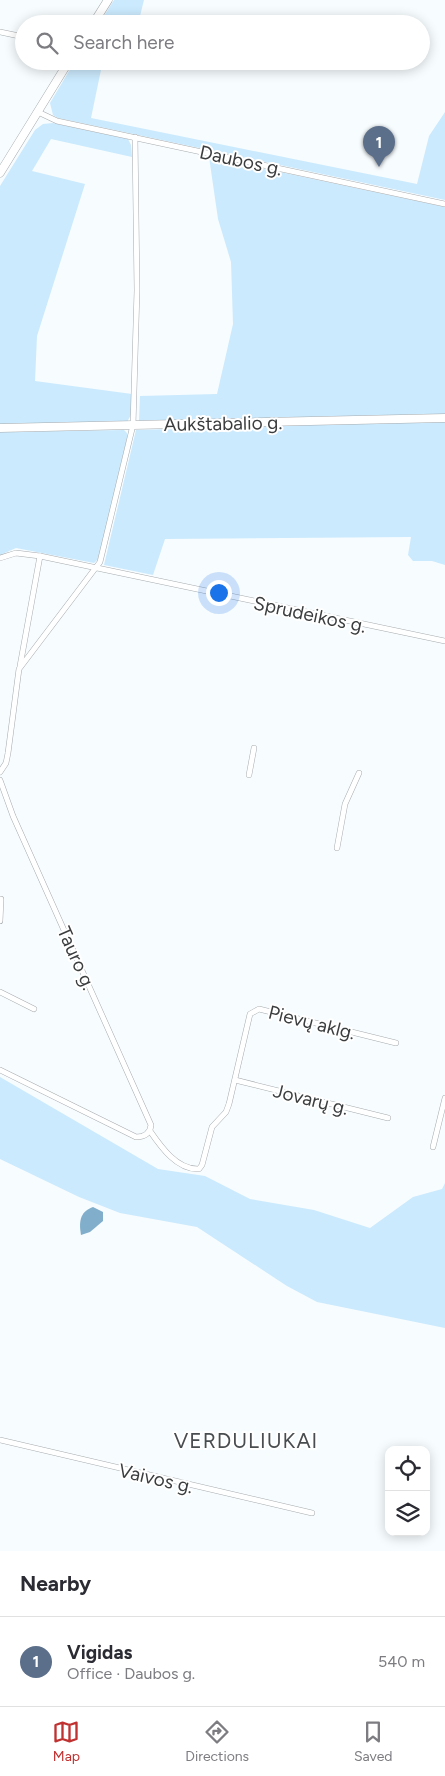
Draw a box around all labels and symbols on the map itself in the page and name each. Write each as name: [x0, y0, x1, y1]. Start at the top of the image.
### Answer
pin: 1: [363, 126, 395, 167]
street label: Daubos g.: [197, 140, 284, 180]
street label: Aukštabalio g.: [163, 411, 283, 436]
your location: [206, 580, 232, 606]
street label: Sprudeikos g.: [251, 591, 368, 638]
street label: Tauro g.: [52, 923, 101, 993]
street label: Pievų aklg.: [266, 1001, 358, 1044]
street label: Jovarų g.: [271, 1079, 351, 1120]
district label: VERDULIUKAI: [174, 1428, 318, 1453]
street label: Vaivos g.: [116, 1459, 195, 1498]

